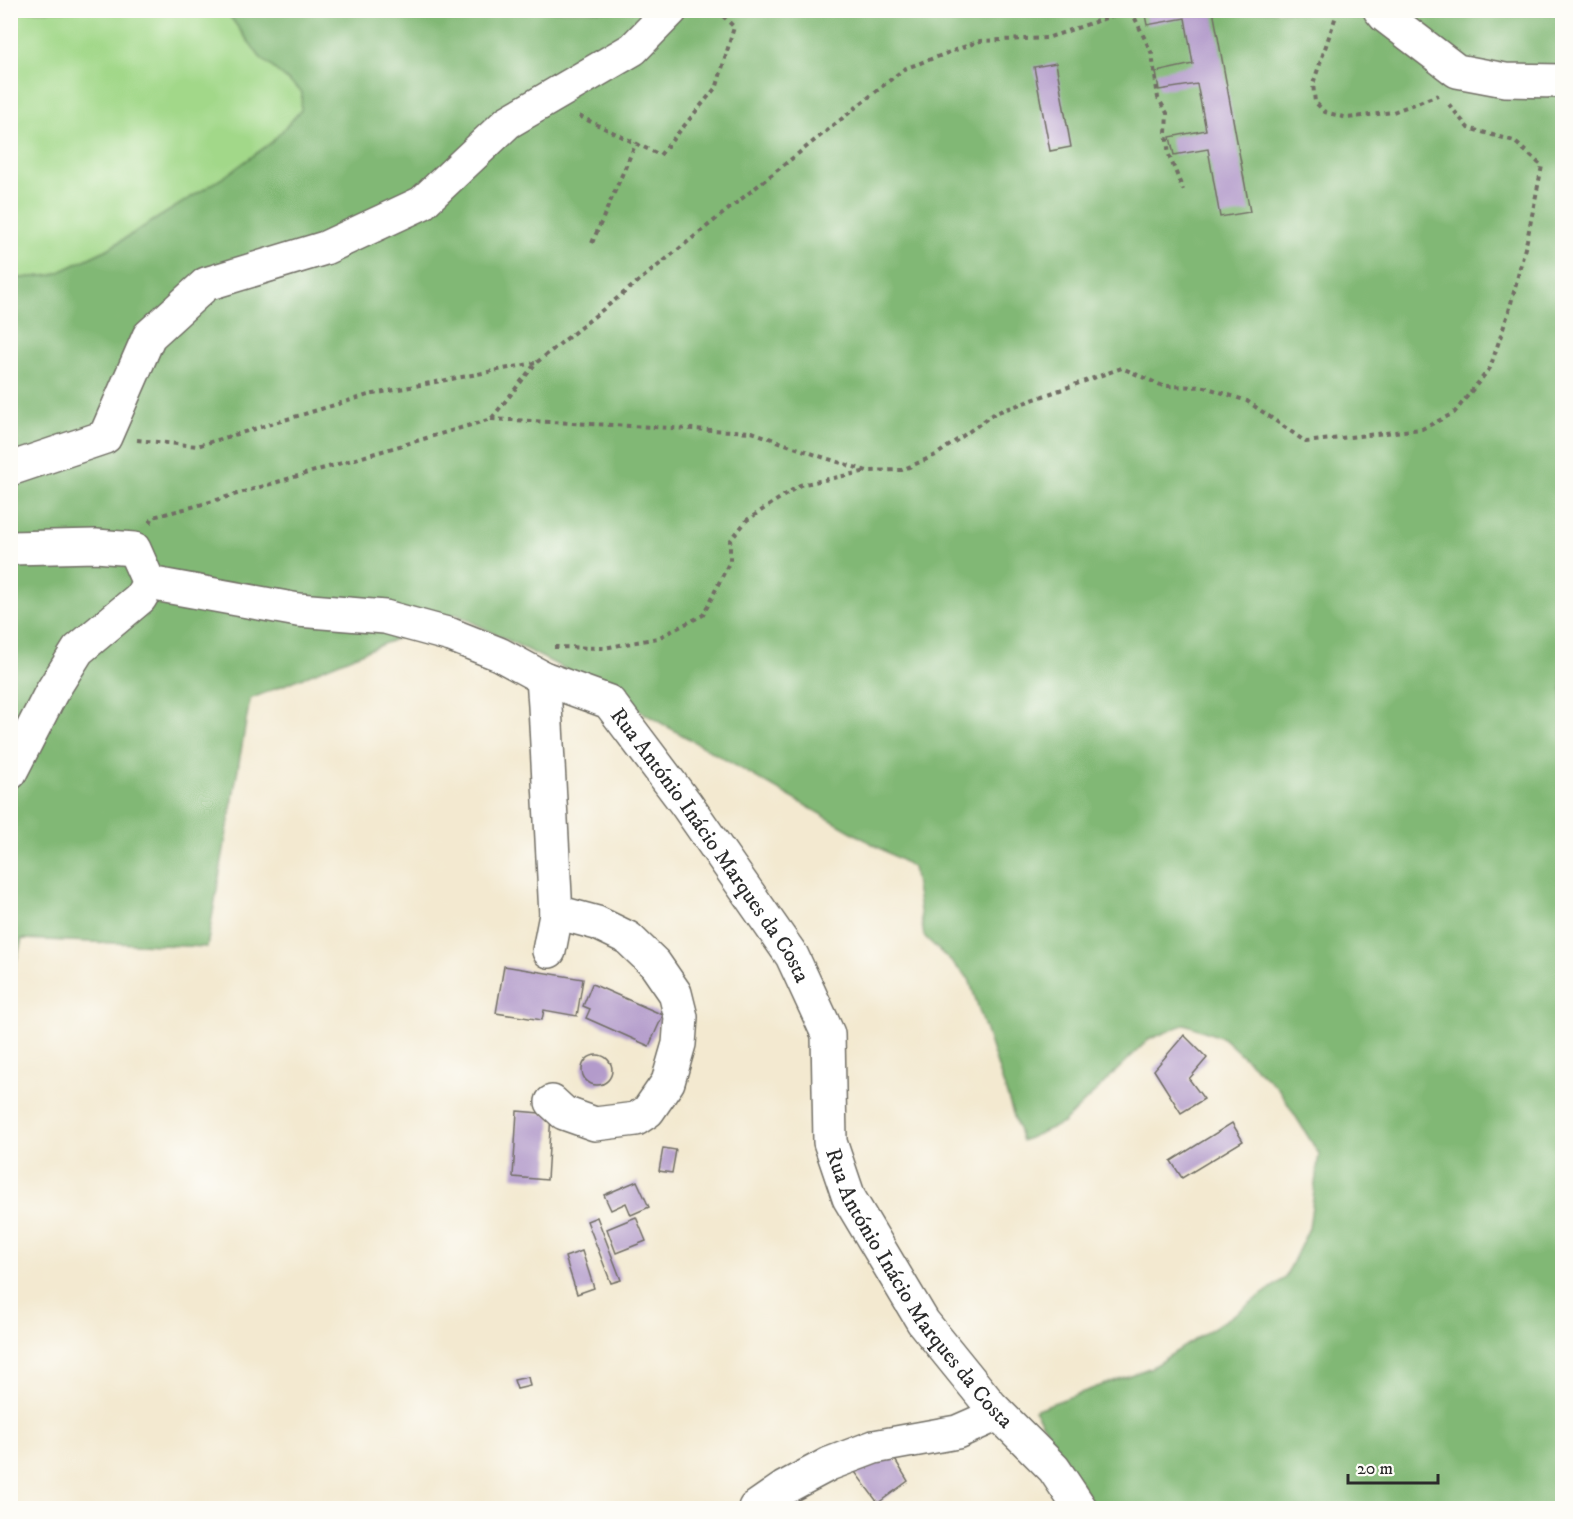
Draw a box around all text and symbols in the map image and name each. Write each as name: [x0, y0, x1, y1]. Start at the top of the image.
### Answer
street label: Rua António Inácio Marques da Costa: [605, 702, 816, 987]
street label: Rua António Inácio Marques da Costa: [820, 1145, 1019, 1434]
scale bar: [1348, 1447, 1438, 1485]
text: 20 m: [1357, 1458, 1393, 1480]

